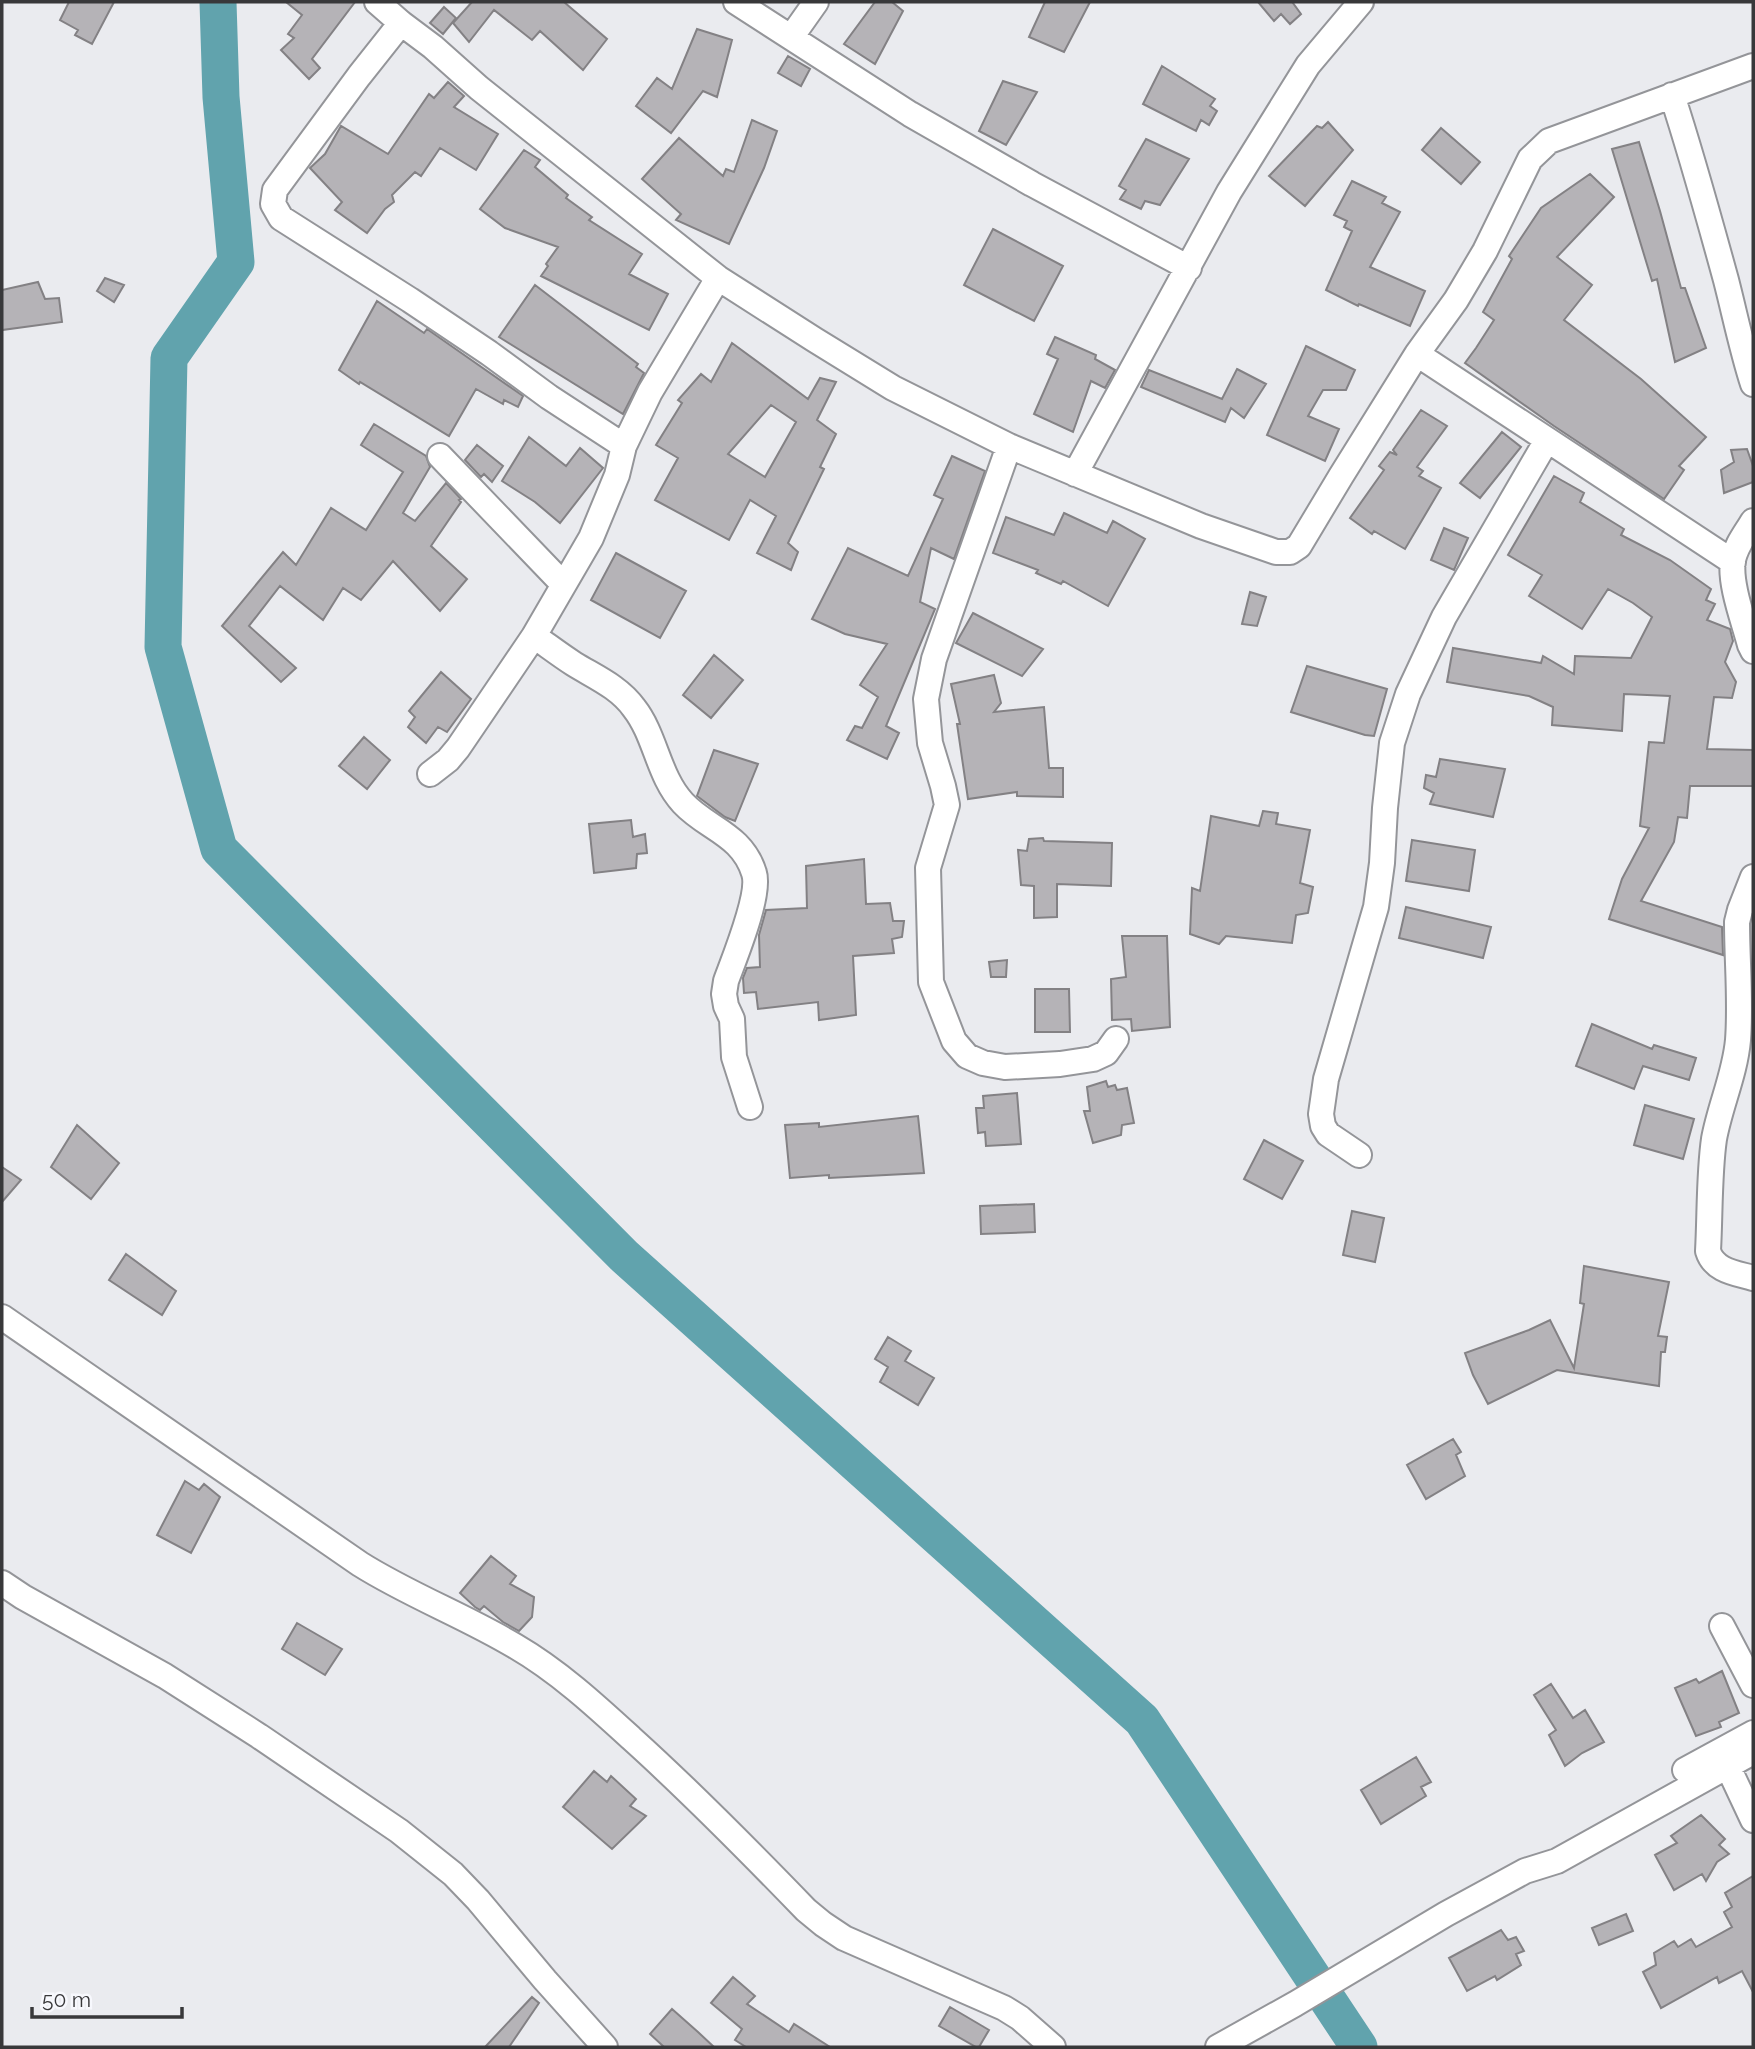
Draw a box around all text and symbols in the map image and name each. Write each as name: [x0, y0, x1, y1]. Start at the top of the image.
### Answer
scale bar: [32, 1976, 182, 2020]
text: 50 m: [42, 1987, 91, 2012]

